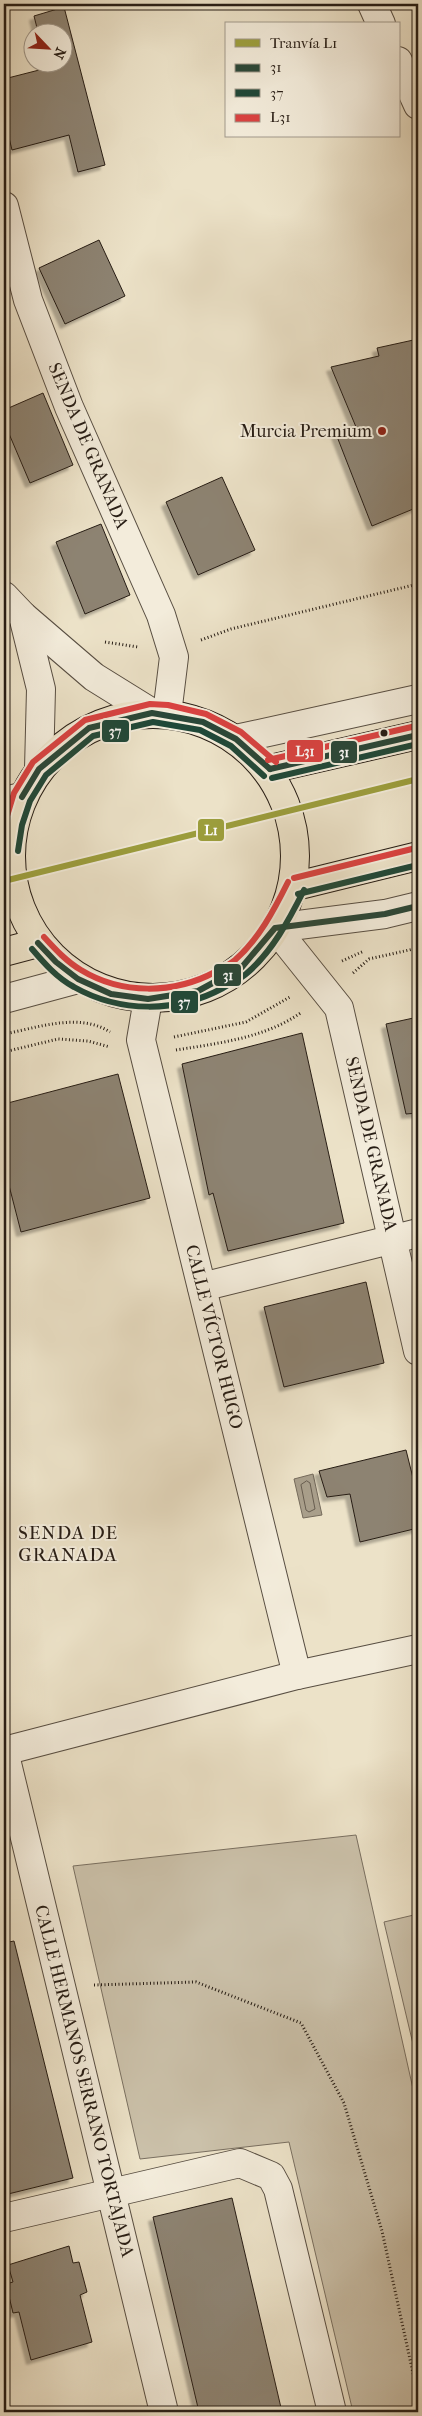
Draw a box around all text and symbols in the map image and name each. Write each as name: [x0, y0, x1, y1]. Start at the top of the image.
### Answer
north arrow: [22, 22, 72, 72]
legend: [225, 22, 400, 138]
text: Tranvía L1: [270, 34, 337, 52]
text: N: [49, 45, 69, 62]
text: 31: [270, 58, 282, 76]
text: 37: [270, 84, 283, 102]
text: L31: [270, 108, 291, 126]
street label: SENDA DE GRANADA: [43, 360, 133, 533]
place label: Murcia Premium: [240, 421, 372, 442]
marker: Murcia Premium: [376, 425, 388, 437]
line badge: 37: [101, 719, 130, 743]
text: 37: [109, 723, 121, 740]
unlabelled marker: [379, 728, 389, 738]
line badge: L31: [286, 739, 324, 763]
line badge: 31: [330, 740, 358, 764]
text: L31: [295, 743, 315, 760]
text: 31: [339, 744, 349, 761]
line badge: L1: [197, 818, 225, 842]
text: L1: [204, 822, 218, 839]
line badge: 31: [213, 963, 242, 987]
text: 31: [223, 967, 233, 984]
line badge: 37: [170, 990, 199, 1014]
text: 37: [178, 994, 190, 1011]
street label: SENDA DE GRANADA: [341, 1055, 401, 1234]
street label: CALLE VÍCTOR HUGO: [181, 1242, 248, 1431]
district label: SENDA DE GRANADA: [18, 1522, 118, 1566]
street label: CALLE HERMANOS SERRANO TORTAJADA: [30, 1903, 138, 2259]

